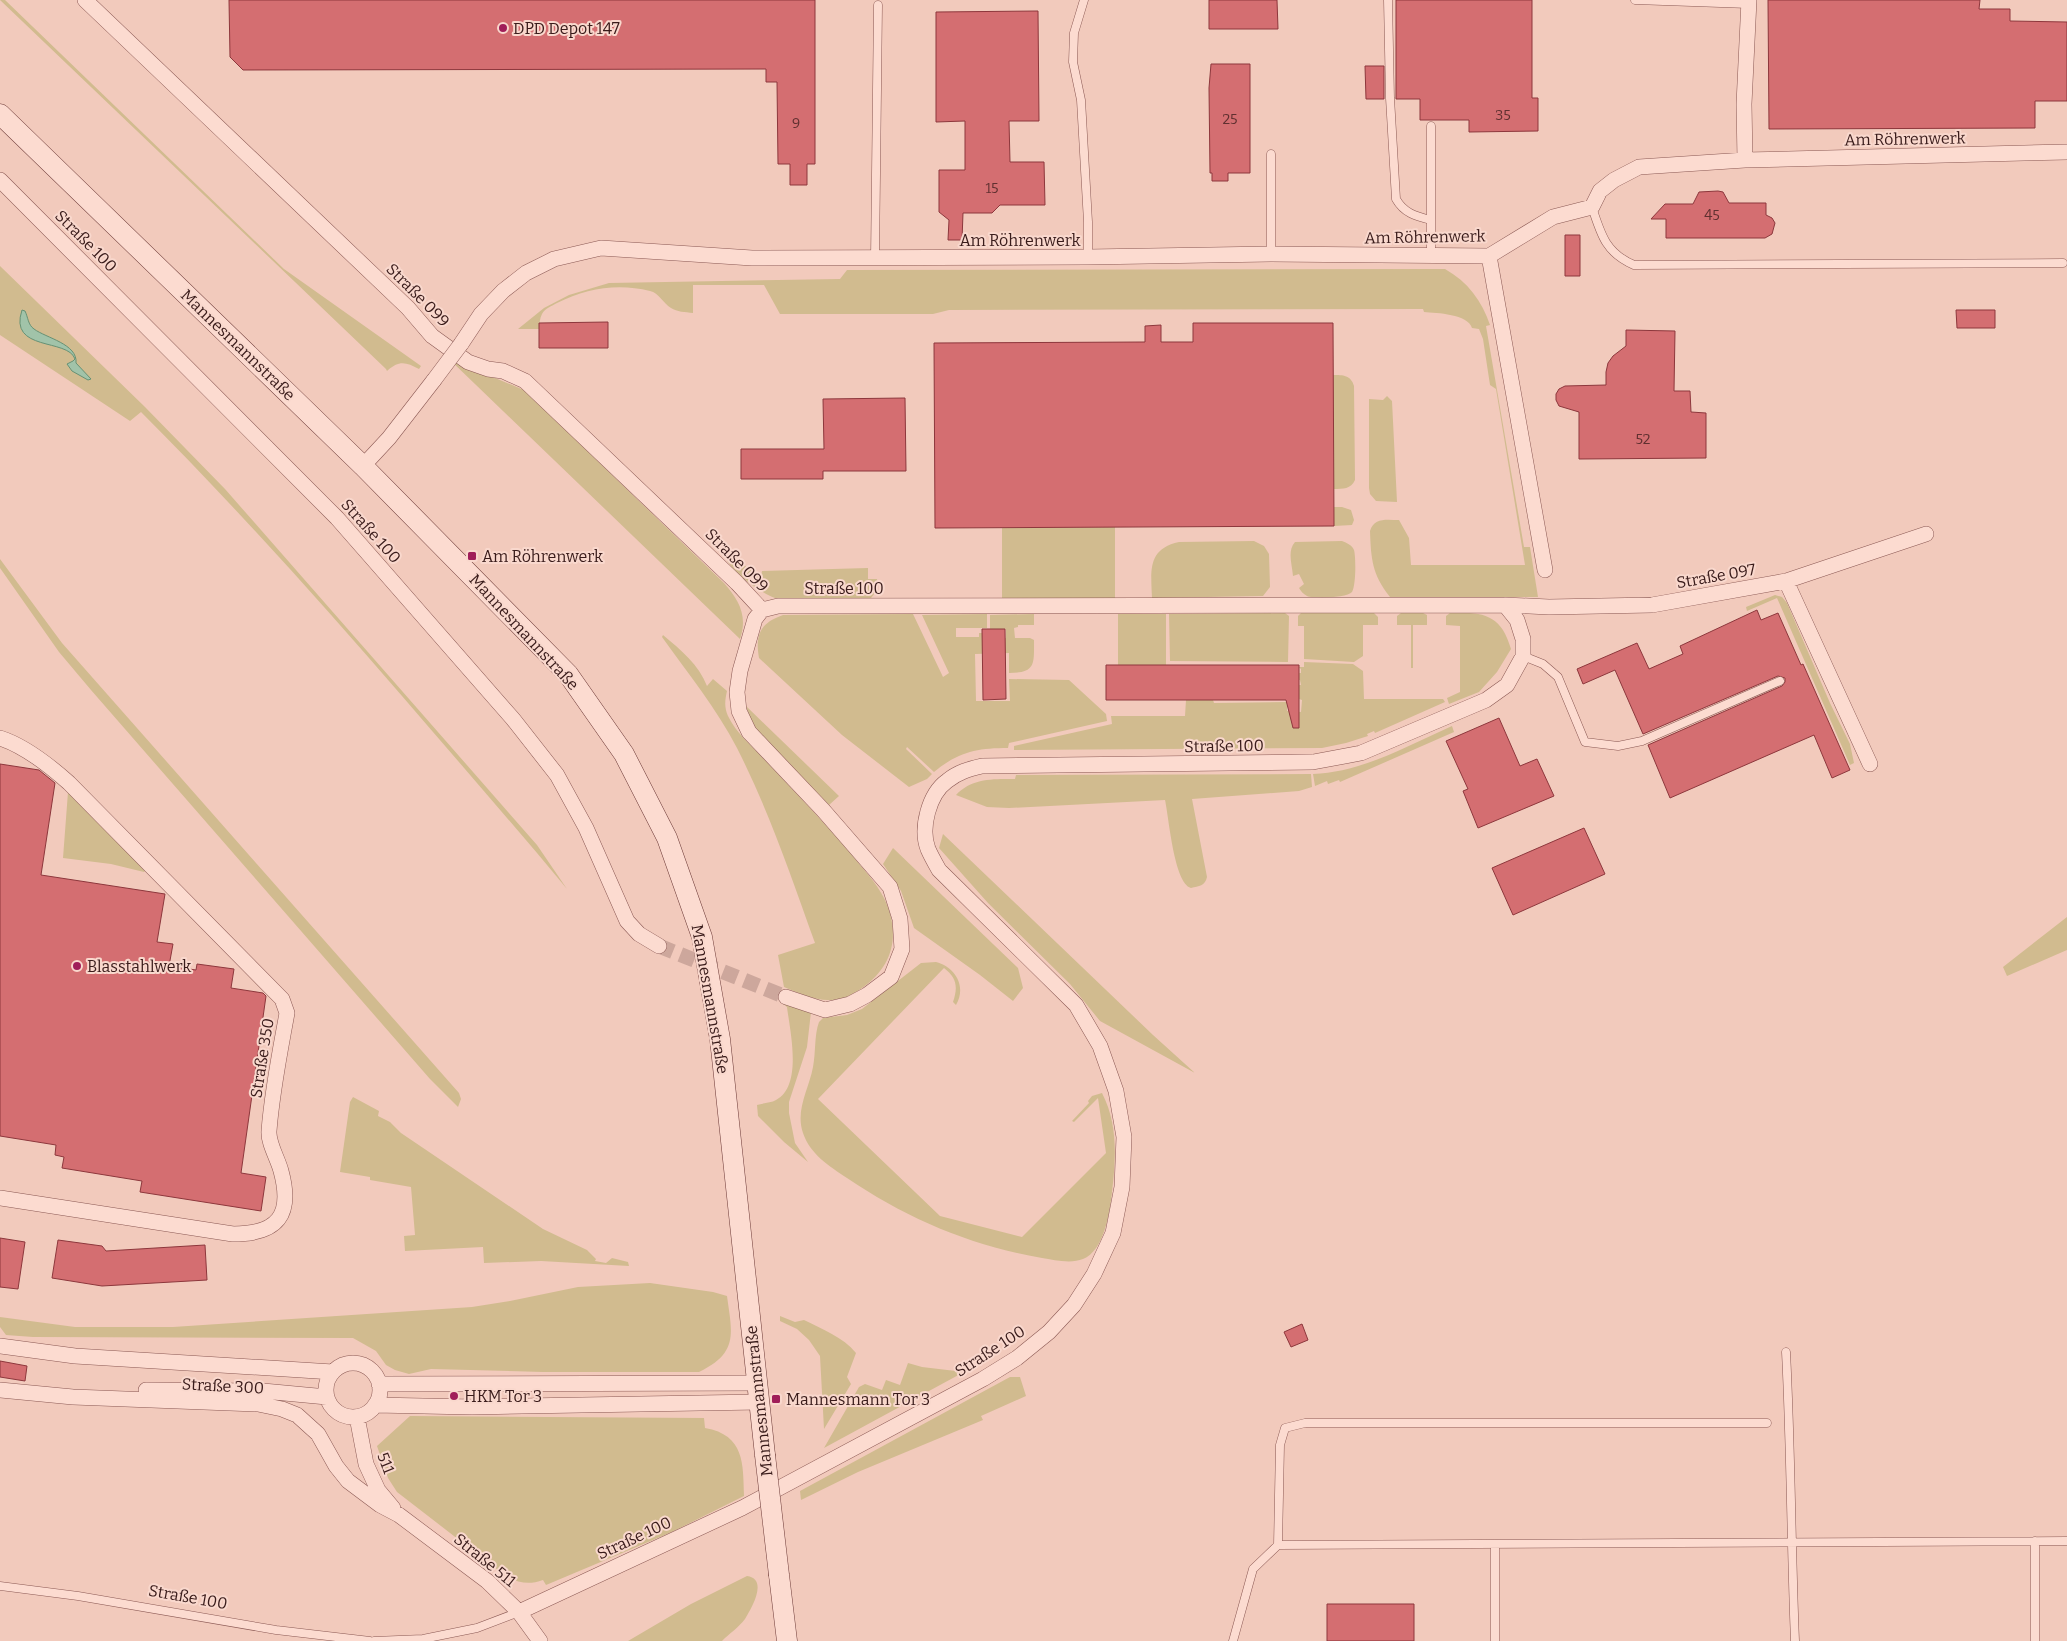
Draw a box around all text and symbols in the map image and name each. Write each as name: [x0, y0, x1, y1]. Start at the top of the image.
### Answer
place label: DPD Depot 147: [513, 19, 620, 38]
marker: DPD Depot 147: [497, 22, 509, 34]
house number: 35: [1495, 107, 1511, 124]
house number: 25: [1222, 111, 1238, 128]
house number: 9: [792, 115, 800, 132]
street label: Am Röhrenwerk: [1844, 128, 1966, 150]
house number: 15: [985, 180, 999, 197]
street label: Straße 100: [51, 206, 121, 276]
house number: 45: [1704, 207, 1720, 224]
street label: Am Röhrenwerk: [1364, 226, 1486, 248]
street label: Am Röhrenwerk: [959, 231, 1081, 250]
street label: Straße 099: [382, 259, 454, 331]
street label: Mannesmannstraße: [177, 286, 299, 404]
house number: 52: [1636, 431, 1650, 448]
street label: Straße 100: [337, 495, 405, 567]
street label: Straße 099: [701, 524, 773, 596]
place label: Am Röhrenwerk: [482, 547, 603, 566]
marker: Am Röhrenwerk: [466, 550, 478, 562]
street label: Straße 097: [1675, 560, 1757, 592]
street label: Mannesmannstraße: [465, 570, 583, 694]
street label: Straße 100: [804, 579, 884, 598]
street label: Straße 100: [1184, 736, 1264, 756]
street label: Mannesmannstraße: [687, 923, 733, 1075]
place label: Blasstahlwerk: [87, 957, 191, 976]
marker: Blasstahlwerk: [71, 960, 83, 972]
street label: Straße 350: [246, 1017, 278, 1099]
street label: Straße 100: [951, 1321, 1029, 1381]
street label: Mannesmannstraße: [742, 1325, 776, 1477]
street label: Straße 300: [181, 1374, 265, 1398]
place label: HKM Tor 3: [464, 1387, 542, 1406]
marker: HKM Tor 3: [448, 1390, 460, 1402]
place label: Mannesmann Tor 3: [786, 1390, 930, 1409]
marker: Mannesmann Tor 3: [770, 1393, 782, 1405]
street label: 511: [373, 1450, 399, 1477]
street label: Straße 100: [594, 1513, 674, 1563]
street label: Straße 511: [450, 1529, 520, 1591]
street label: Straße 100: [147, 1581, 229, 1613]

